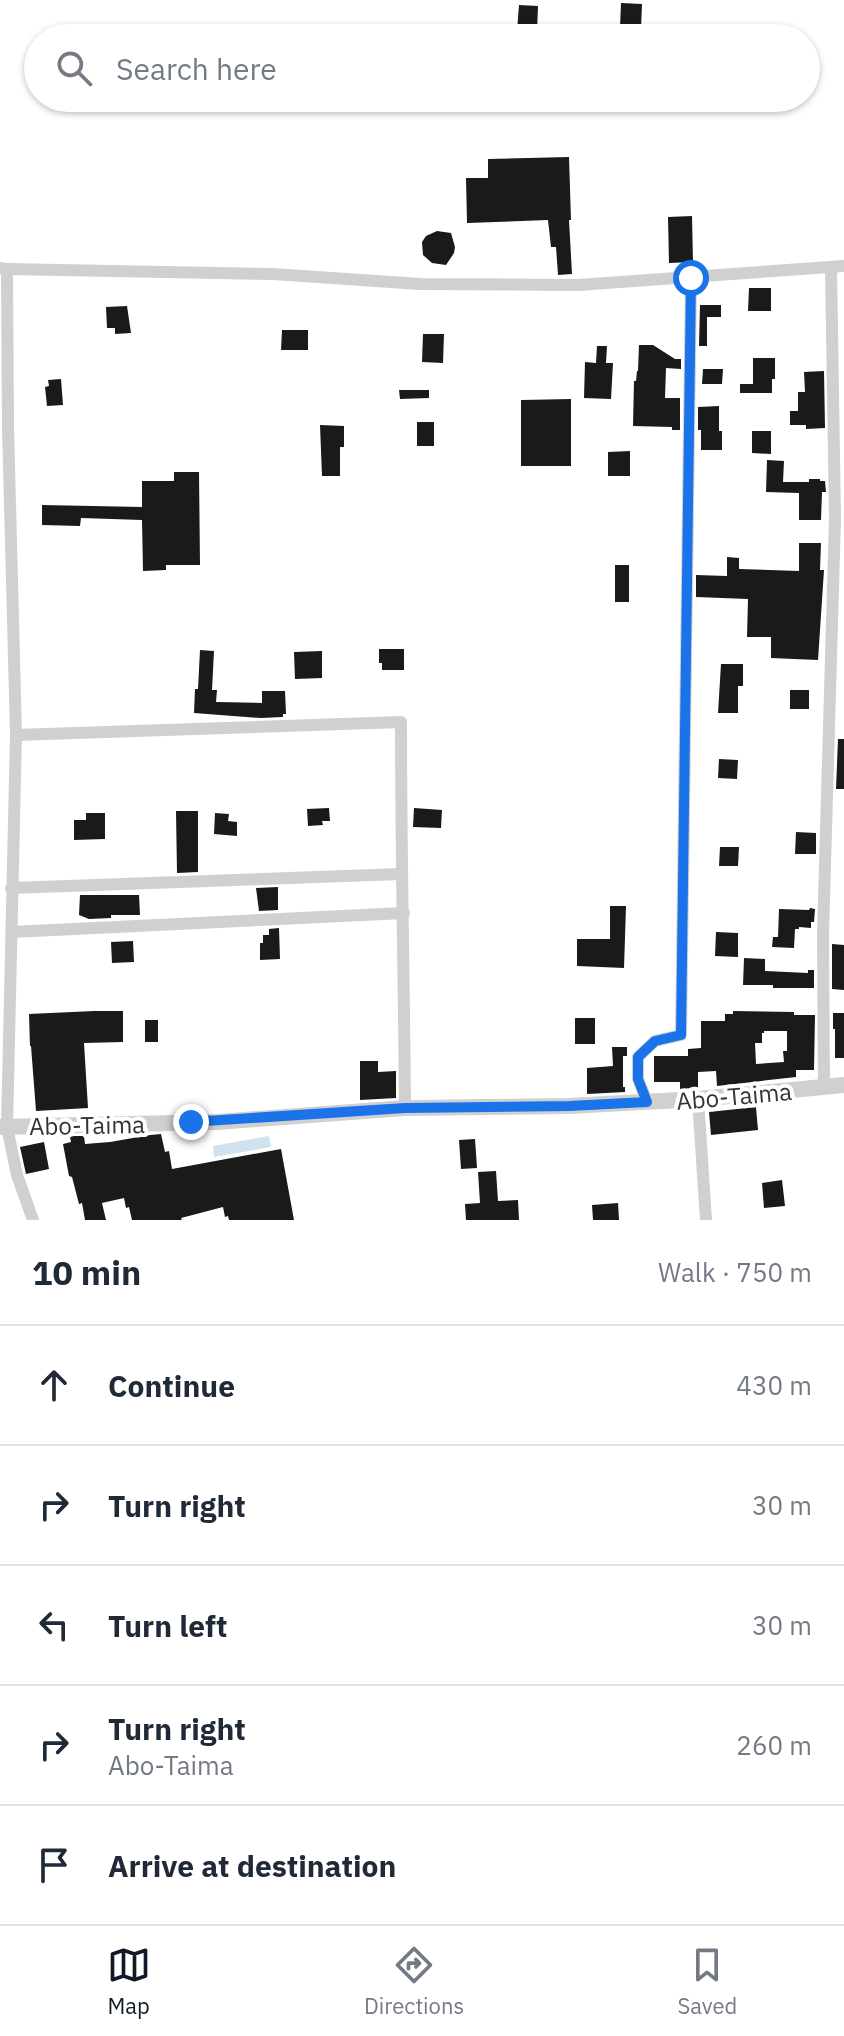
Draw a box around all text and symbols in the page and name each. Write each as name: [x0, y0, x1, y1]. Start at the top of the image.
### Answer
search box: [24, 24, 820, 112]
icon: search: [52, 46, 96, 90]
text: Search here: [116, 49, 277, 88]
route start: [673, 260, 709, 296]
street label: Abo-Taima: [675, 1075, 793, 1117]
route end: [173, 1104, 209, 1140]
street label: Abo-Taima: [29, 1108, 145, 1142]
text: 10 min: [32, 1250, 141, 1294]
text: Walk · 750 m: [658, 1255, 812, 1289]
icon: ahead: [32, 1363, 76, 1407]
text: Continue: [108, 1366, 235, 1405]
text: 430 m: [736, 1368, 812, 1402]
icon: right: [32, 1483, 76, 1527]
text: Turn right: [108, 1486, 246, 1525]
text: 30 m: [752, 1488, 812, 1522]
icon: left: [32, 1603, 76, 1647]
text: Turn left: [108, 1606, 227, 1645]
text: 30 m: [752, 1608, 812, 1642]
text: Turn right: [108, 1709, 246, 1748]
icon: right: [32, 1723, 76, 1767]
text: 260 m: [736, 1728, 812, 1762]
text: Abo-Taima: [108, 1748, 234, 1782]
icon: arrive: [32, 1843, 76, 1887]
text: Arrive at destination: [108, 1846, 396, 1885]
tab: Map: [107, 1943, 151, 2020]
tab: Directions: [364, 1943, 464, 2020]
tab: Saved: [677, 1943, 737, 2020]

